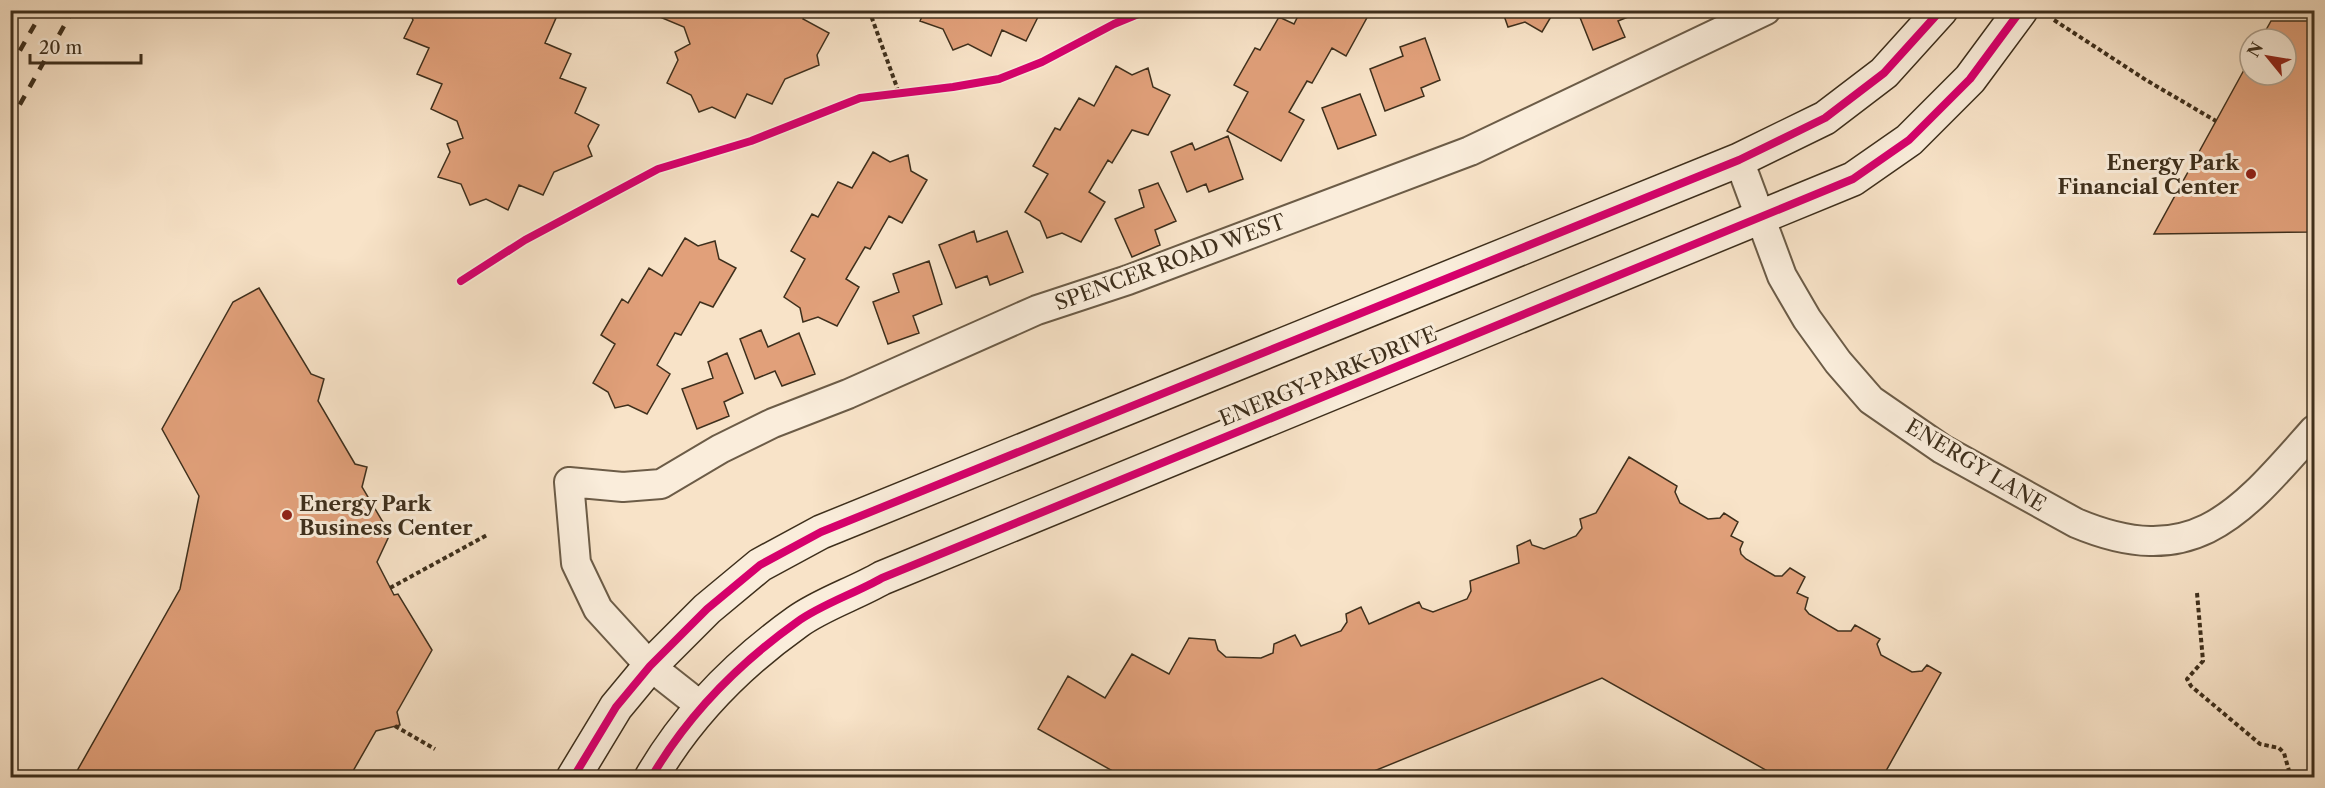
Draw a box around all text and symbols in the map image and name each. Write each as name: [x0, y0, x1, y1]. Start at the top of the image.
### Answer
scale bar: [30, 27, 141, 65]
north arrow: [2238, 27, 2298, 87]
text: 20 m: [39, 37, 83, 59]
text: N: [2243, 38, 2267, 61]
place label: Energy Park Financial Center: [2057, 150, 2240, 199]
marker: Energy Park Financial Center: [2244, 167, 2258, 181]
street label: SPENCER ROAD WEST: [1051, 208, 1289, 315]
street label: ENERGY PARK DRIVE: [1215, 321, 1441, 431]
street label: ENERGY LANE: [1901, 413, 2051, 517]
place label: Energy Park Business Center: [299, 491, 473, 540]
marker: Energy Park Business Center: [280, 508, 294, 522]

